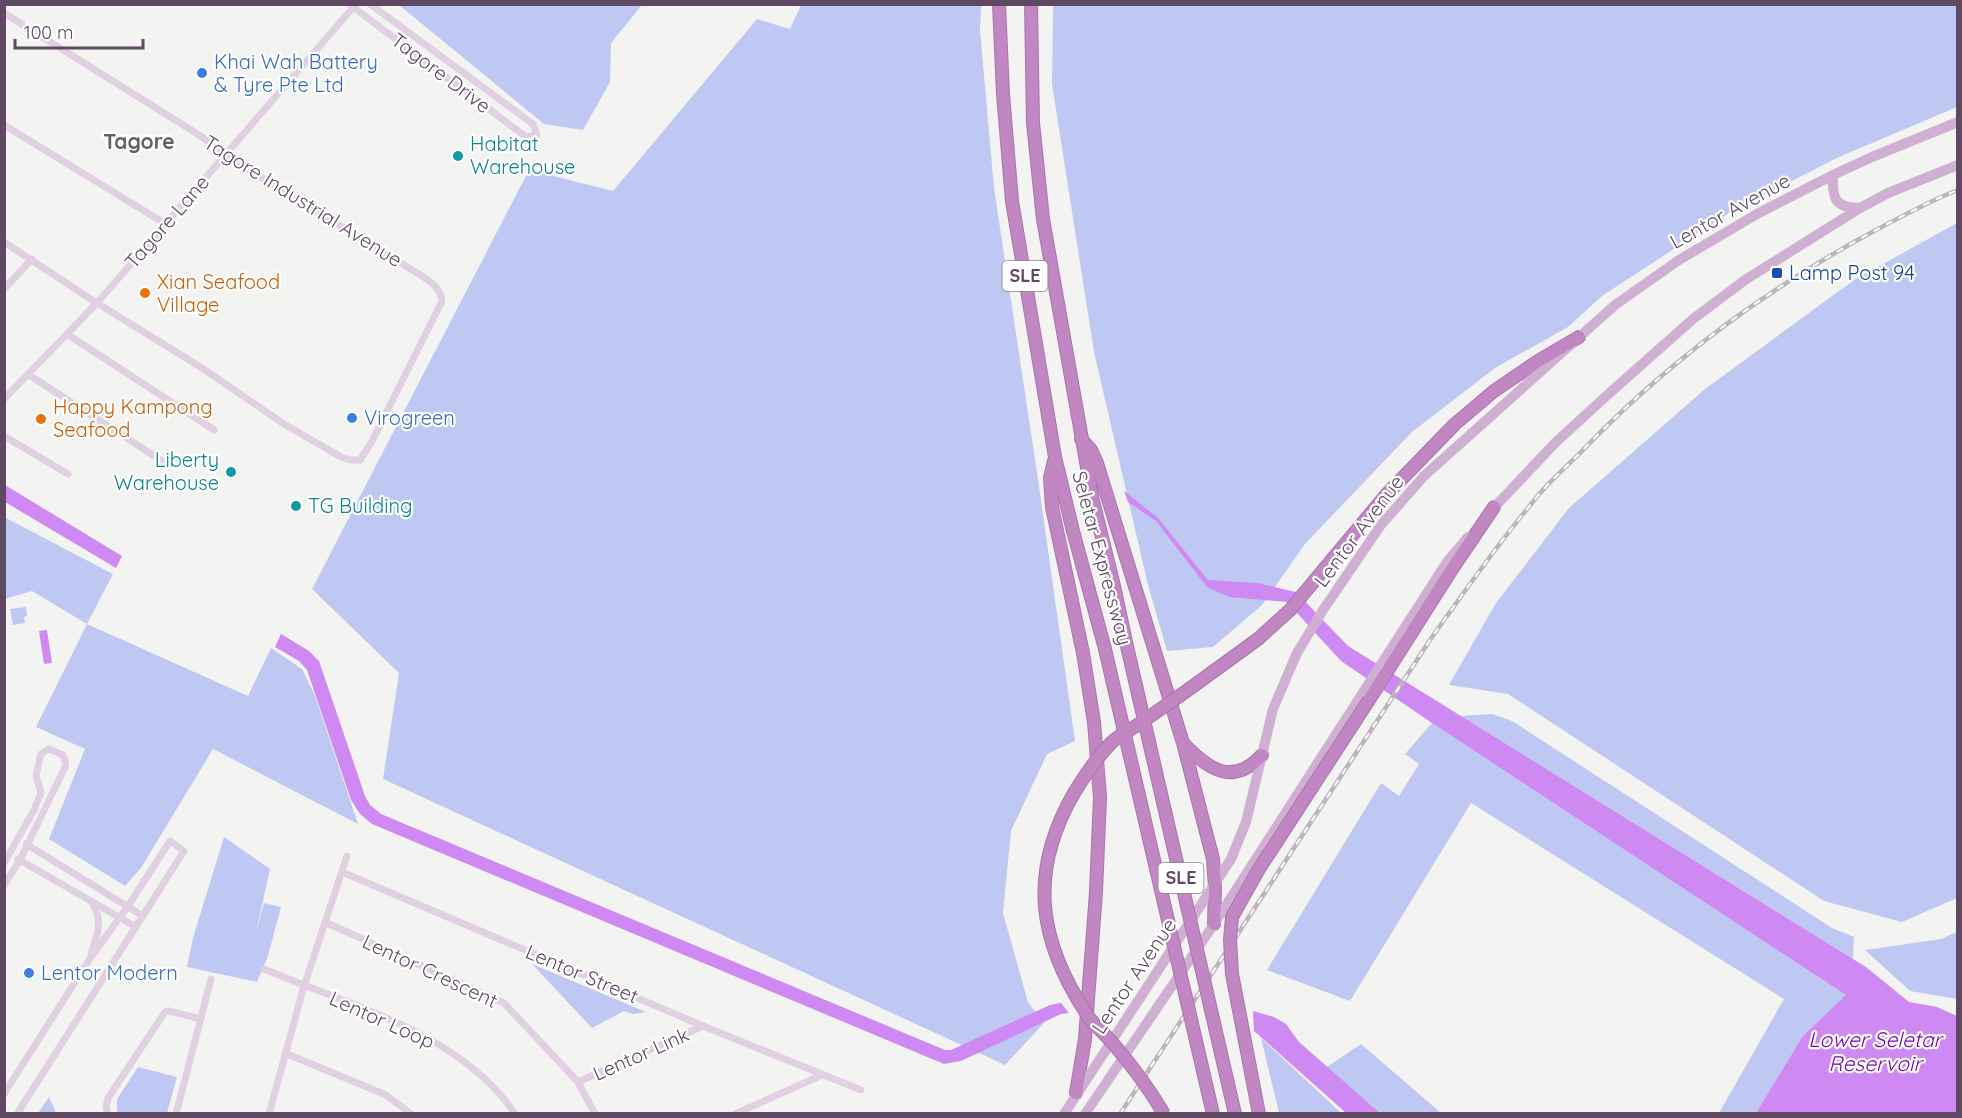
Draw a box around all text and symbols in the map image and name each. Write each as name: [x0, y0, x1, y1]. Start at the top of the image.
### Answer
scale bar: [15, 12, 142, 50]
text: 100 m: [24, 21, 73, 44]
street label: Tagore Drive: [386, 27, 496, 118]
place label: Khai Wah Battery & Tyre Pte Ltd: [214, 49, 378, 97]
marker: Khai Wah Battery & Tyre Pte Ltd: [195, 66, 209, 80]
district label: Tagore: [103, 128, 175, 154]
street label: Tagore Industrial Avenue: [199, 129, 407, 272]
place label: Habitat Warehouse: [470, 131, 575, 179]
marker: Habitat Warehouse: [451, 149, 465, 163]
street label: Lentor Avenue: [1665, 167, 1794, 254]
street label: Tagore Lane: [119, 170, 214, 274]
place label: Lamp Post 94: [1789, 260, 1915, 285]
road number: SLE: [1002, 261, 1048, 291]
marker: Lamp Post 94: [1770, 266, 1784, 280]
place label: Xian Seafood Village: [157, 269, 280, 317]
marker: Xian Seafood Village: [138, 286, 152, 300]
place label: Happy Kampong Seafood: [53, 394, 213, 442]
place label: Virogreen: [364, 405, 455, 430]
marker: Virogreen: [345, 411, 359, 425]
marker: Happy Kampong Seafood: [34, 412, 48, 426]
place label: Liberty Warehouse: [114, 447, 219, 495]
marker: Liberty Warehouse: [224, 465, 238, 479]
street label: Seletar Expressway: [1067, 468, 1138, 648]
street label: Lentor Avenue: [1308, 470, 1409, 592]
place label: TG Building: [308, 493, 413, 518]
marker: TG Building: [289, 499, 303, 513]
road number: SLE: [1158, 863, 1204, 893]
street label: Lentor Avenue: [1086, 913, 1181, 1038]
street label: Lentor Crescent: [359, 928, 502, 1013]
street label: Lentor Street: [522, 939, 643, 1009]
place label: Lentor Modern: [41, 960, 178, 985]
marker: Lentor Modern: [22, 966, 36, 980]
street label: Lentor Loop: [326, 985, 439, 1054]
street label: Lentor Link: [589, 1021, 693, 1086]
water label: Lower Seletar Reservoir: [1808, 1026, 1945, 1076]

